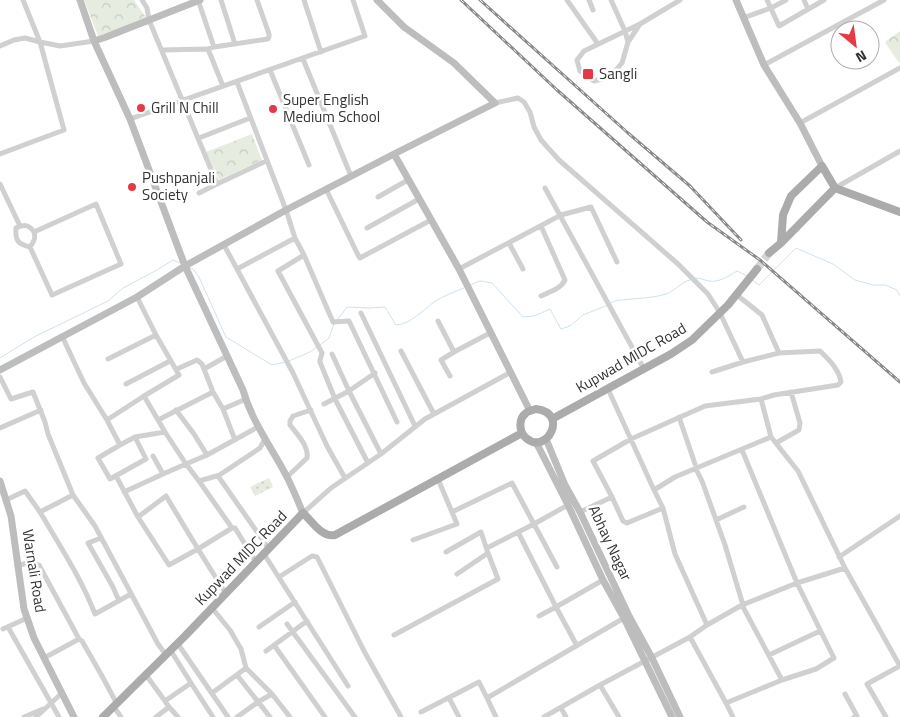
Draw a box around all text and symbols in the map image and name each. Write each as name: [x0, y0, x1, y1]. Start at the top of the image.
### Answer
north arrow: [830, 20, 880, 70]
text: N: [852, 45, 871, 68]
place label: Sangli: [599, 62, 637, 85]
marker: Sangli: [581, 67, 595, 81]
place label: Super English Medium School: [283, 88, 380, 128]
place label: Grill N Chill: [151, 96, 219, 119]
marker: Grill N Chill: [135, 102, 147, 114]
marker: Super English Medium School: [267, 103, 279, 115]
place label: Pushpanjali Society: [142, 166, 215, 206]
marker: Pushpanjali Society: [126, 181, 138, 193]
street label: Kupwad MIDC Road: [571, 317, 690, 399]
street label: Abhay Nagar: [583, 501, 638, 584]
street label: Kupwad MIDC Road: [189, 505, 292, 610]
street label: Warnali Road: [17, 528, 52, 614]

